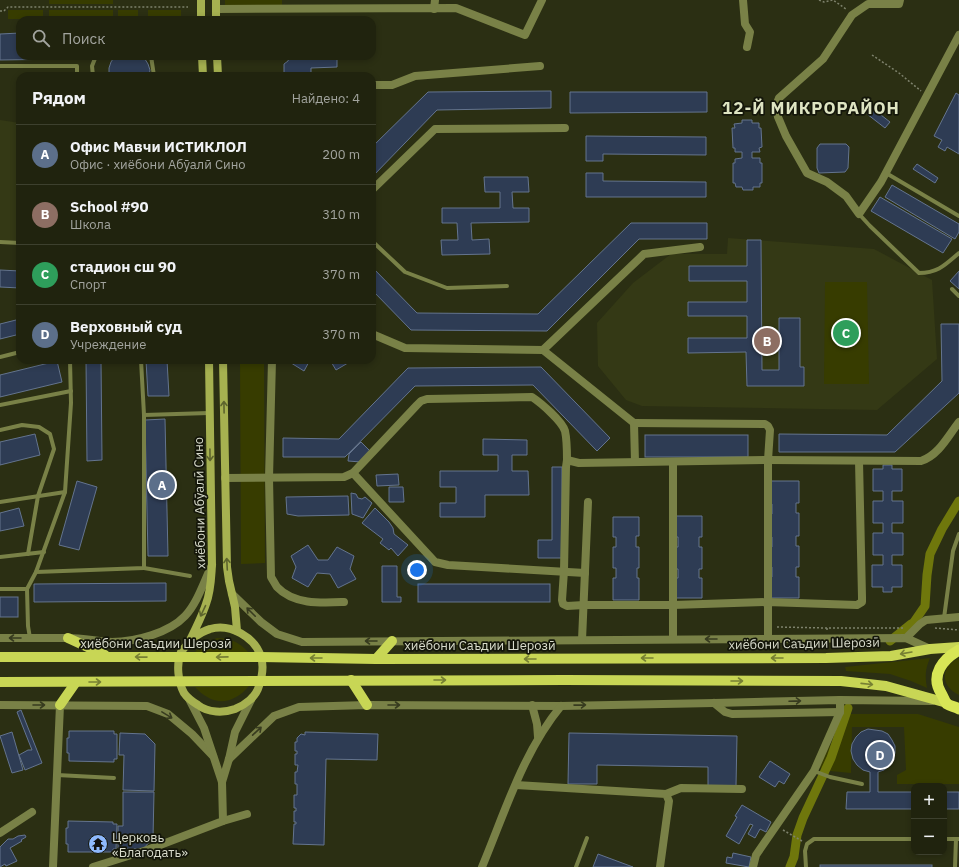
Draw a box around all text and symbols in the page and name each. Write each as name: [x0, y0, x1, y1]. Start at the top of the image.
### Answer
search box: [16, 16, 376, 60]
icon: search: [30, 27, 52, 49]
text: Поиск: [62, 29, 105, 48]
text: Рядом: [32, 87, 86, 109]
text: Найдено: 4: [292, 90, 360, 107]
district label: 12-Й МИКРОРАЙОН: [722, 97, 900, 119]
text: Офис Мавчи ИСТИКЛОЛ: [70, 137, 247, 156]
text: A: [41, 146, 49, 163]
text: 200 m: [322, 146, 360, 163]
text: Офис · хиёбони Абӯалӣ Сино: [70, 156, 246, 173]
text: School #90: [70, 197, 149, 216]
text: B: [41, 206, 49, 223]
text: 310 m: [322, 206, 360, 223]
text: Школа: [70, 216, 111, 233]
text: стадион сш 90: [70, 257, 176, 276]
text: C: [41, 266, 49, 283]
text: 370 m: [322, 266, 360, 283]
text: Спорт: [70, 276, 106, 293]
text: Верховный суд: [70, 317, 182, 336]
pin: C: [833, 318, 859, 348]
text: D: [40, 326, 50, 343]
text: 370 m: [322, 326, 360, 343]
pin: B: [754, 326, 780, 356]
text: Учреждение: [70, 336, 146, 353]
one-way arrow: [220, 401, 228, 414]
street label: хиёбони Абӯалӣ Сино: [190, 437, 209, 569]
one-way arrow: [206, 448, 214, 461]
pin: A: [149, 470, 175, 500]
one-way arrow: [223, 558, 231, 571]
your location: [407, 560, 427, 580]
one-way arrow: [199, 605, 206, 617]
one-way arrow: [246, 607, 256, 617]
one-way arrow: [9, 634, 22, 642]
street label: хиёбони Саъдии Шерозӣ: [728, 634, 880, 653]
street label: хиёбони Саъдии Шерозӣ: [80, 635, 232, 652]
one-way arrow: [705, 635, 718, 643]
one-way arrow: [365, 637, 378, 645]
street label: хиёбони Саъдии Шерозӣ: [404, 637, 556, 654]
one-way arrow: [900, 649, 913, 657]
one-way arrow: [135, 653, 148, 661]
one-way arrow: [216, 653, 229, 661]
one-way arrow: [310, 654, 323, 662]
one-way arrow: [641, 654, 654, 662]
one-way arrow: [771, 654, 784, 662]
one-way arrow: [524, 655, 537, 663]
one-way arrow: [433, 676, 446, 684]
one-way arrow: [730, 677, 743, 685]
one-way arrow: [88, 678, 101, 686]
one-way arrow: [860, 680, 873, 688]
one-way arrow: [788, 697, 801, 705]
one-way arrow: [32, 701, 45, 709]
one-way arrow: [387, 701, 400, 709]
one-way arrow: [573, 702, 586, 709]
one-way arrow: [161, 711, 173, 719]
one-way arrow: [252, 727, 262, 736]
pin: D: [867, 740, 893, 770]
map controls: [911, 783, 947, 855]
button: +: [911, 783, 947, 819]
button: −: [911, 819, 947, 855]
place label: Церковь «Благодать»: [112, 829, 188, 861]
temple icon: Церковь «Благодать»: [87, 833, 109, 855]

